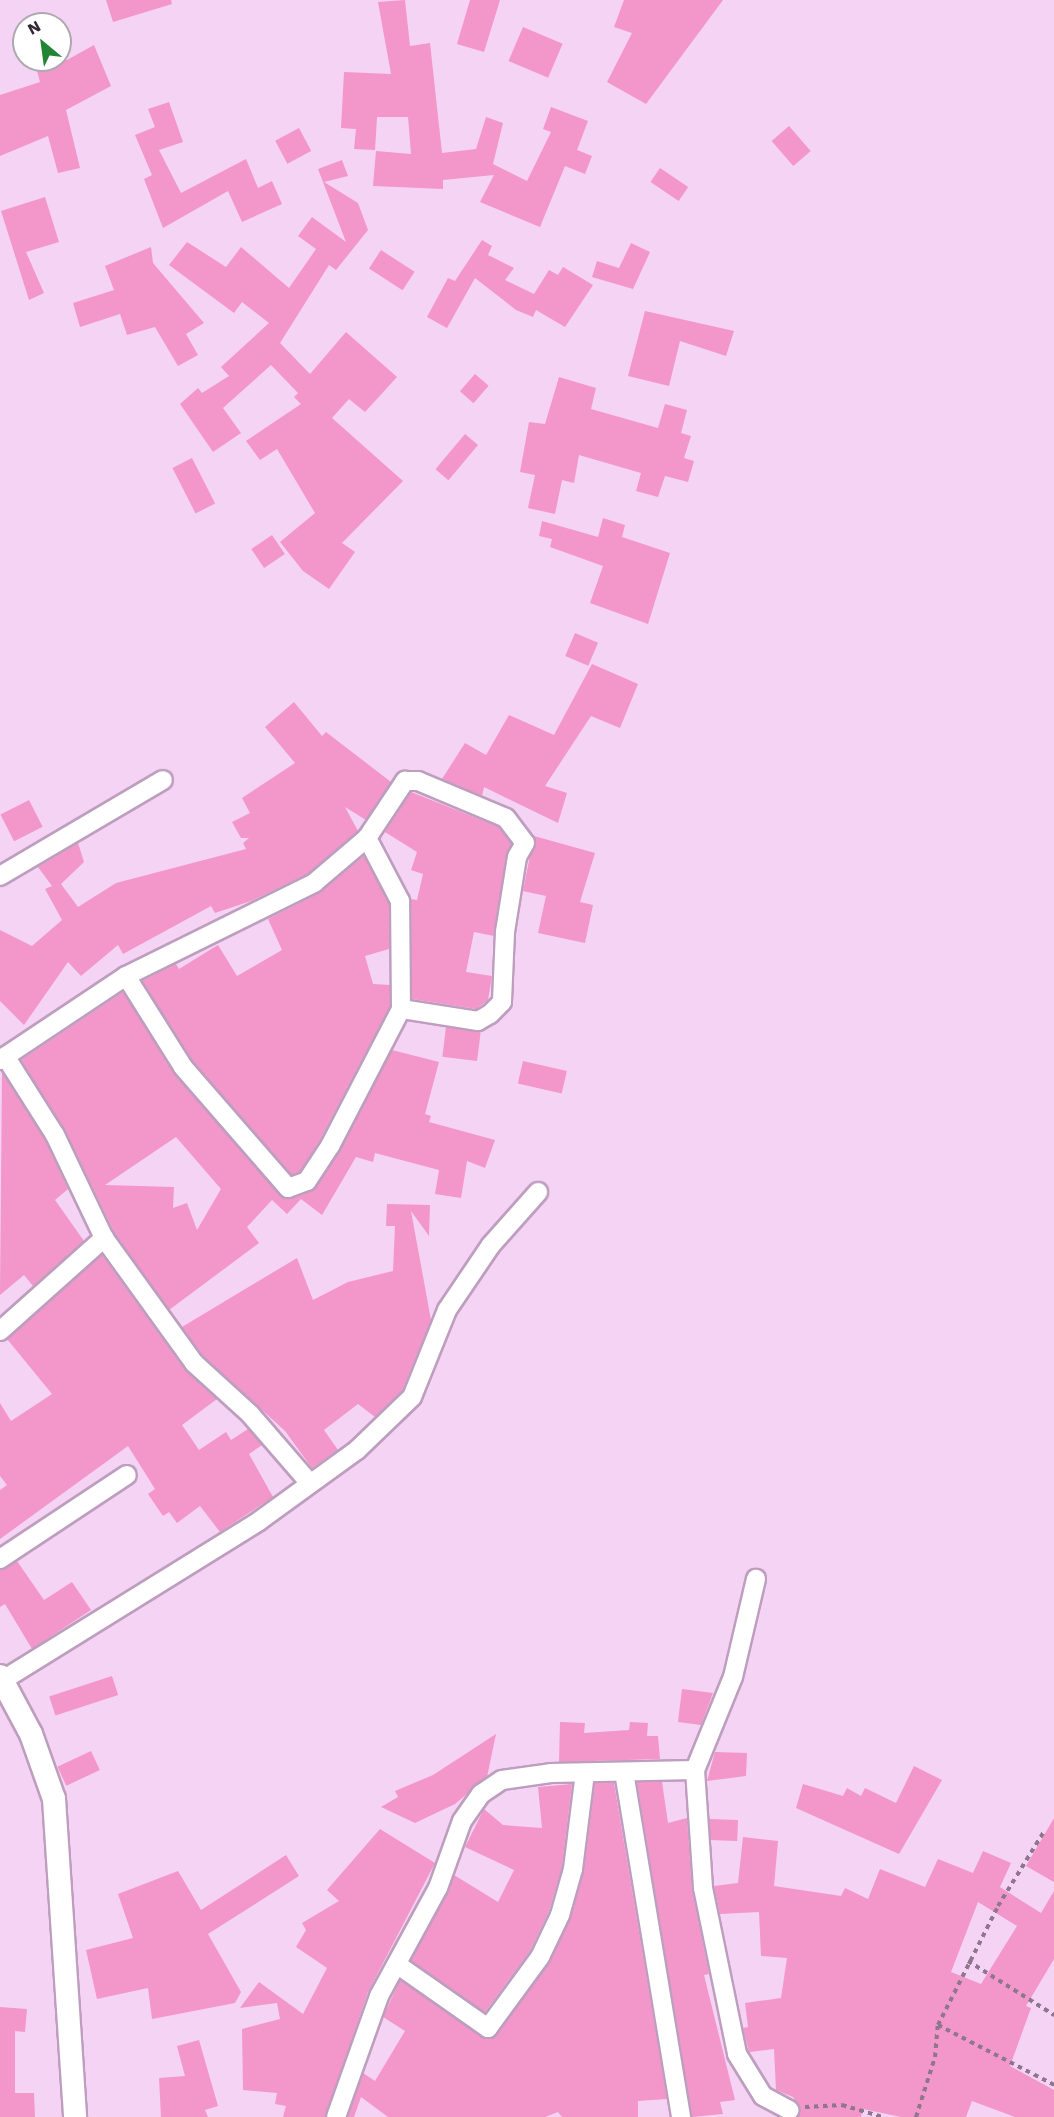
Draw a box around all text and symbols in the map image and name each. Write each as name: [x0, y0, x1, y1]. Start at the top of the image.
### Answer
north arrow: [12, 12, 72, 72]
text: N: [24, 16, 44, 39]

